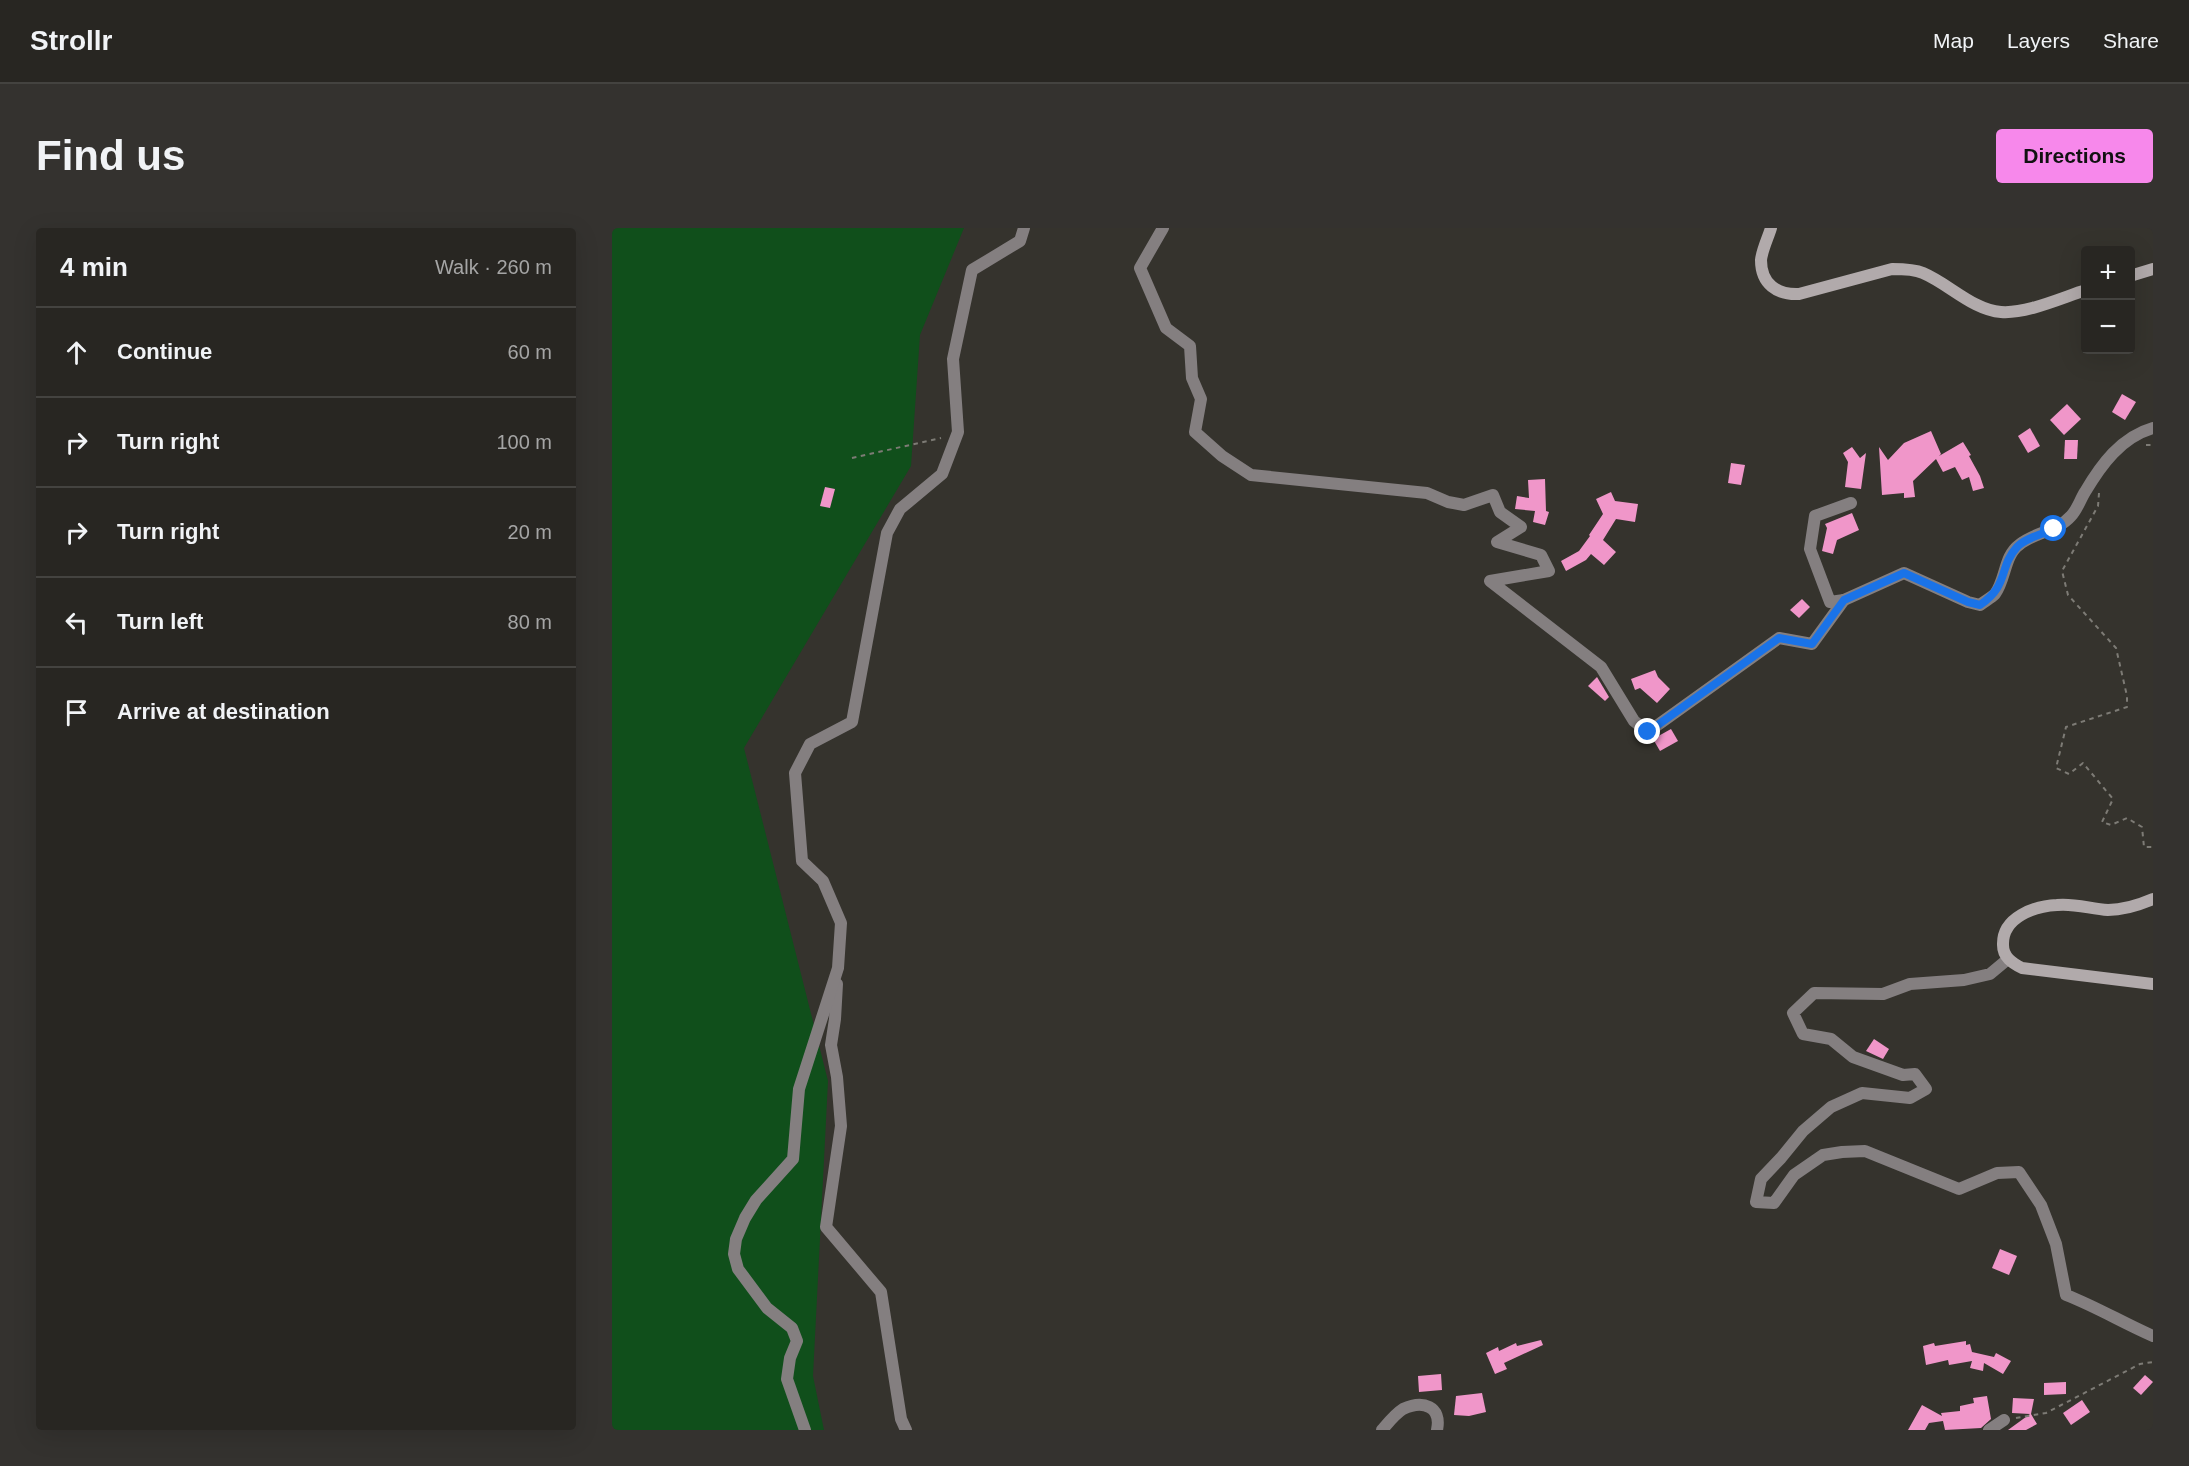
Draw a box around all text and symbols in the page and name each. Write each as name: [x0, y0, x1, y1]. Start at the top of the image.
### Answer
text: Strollr: [30, 25, 112, 56]
text: Map: [1933, 29, 1974, 52]
text: Layers: [2007, 29, 2070, 52]
text: Share: [2103, 29, 2159, 52]
button: Directions: [1996, 129, 2153, 183]
text: Find us: [36, 132, 185, 179]
map controls: [2081, 246, 2135, 354]
button: +: [2081, 246, 2135, 300]
text: 4 min: [60, 252, 128, 282]
text: Walk · 260 m: [435, 256, 552, 278]
button: −: [2081, 300, 2135, 354]
icon: ahead: [60, 336, 93, 369]
text: Continue: [117, 339, 212, 364]
text: 60 m: [508, 341, 552, 363]
icon: right: [60, 426, 93, 459]
text: Turn right: [117, 429, 219, 454]
text: 100 m: [496, 431, 552, 453]
route start: [2040, 515, 2066, 541]
icon: right: [60, 516, 93, 549]
text: Turn right: [117, 519, 219, 544]
text: 20 m: [508, 521, 552, 543]
icon: left: [60, 606, 93, 639]
text: Turn left: [117, 609, 203, 634]
text: 80 m: [508, 611, 552, 633]
icon: arrive: [60, 696, 93, 729]
text: Arrive at destination: [117, 699, 330, 724]
route end: [1634, 718, 1660, 744]

